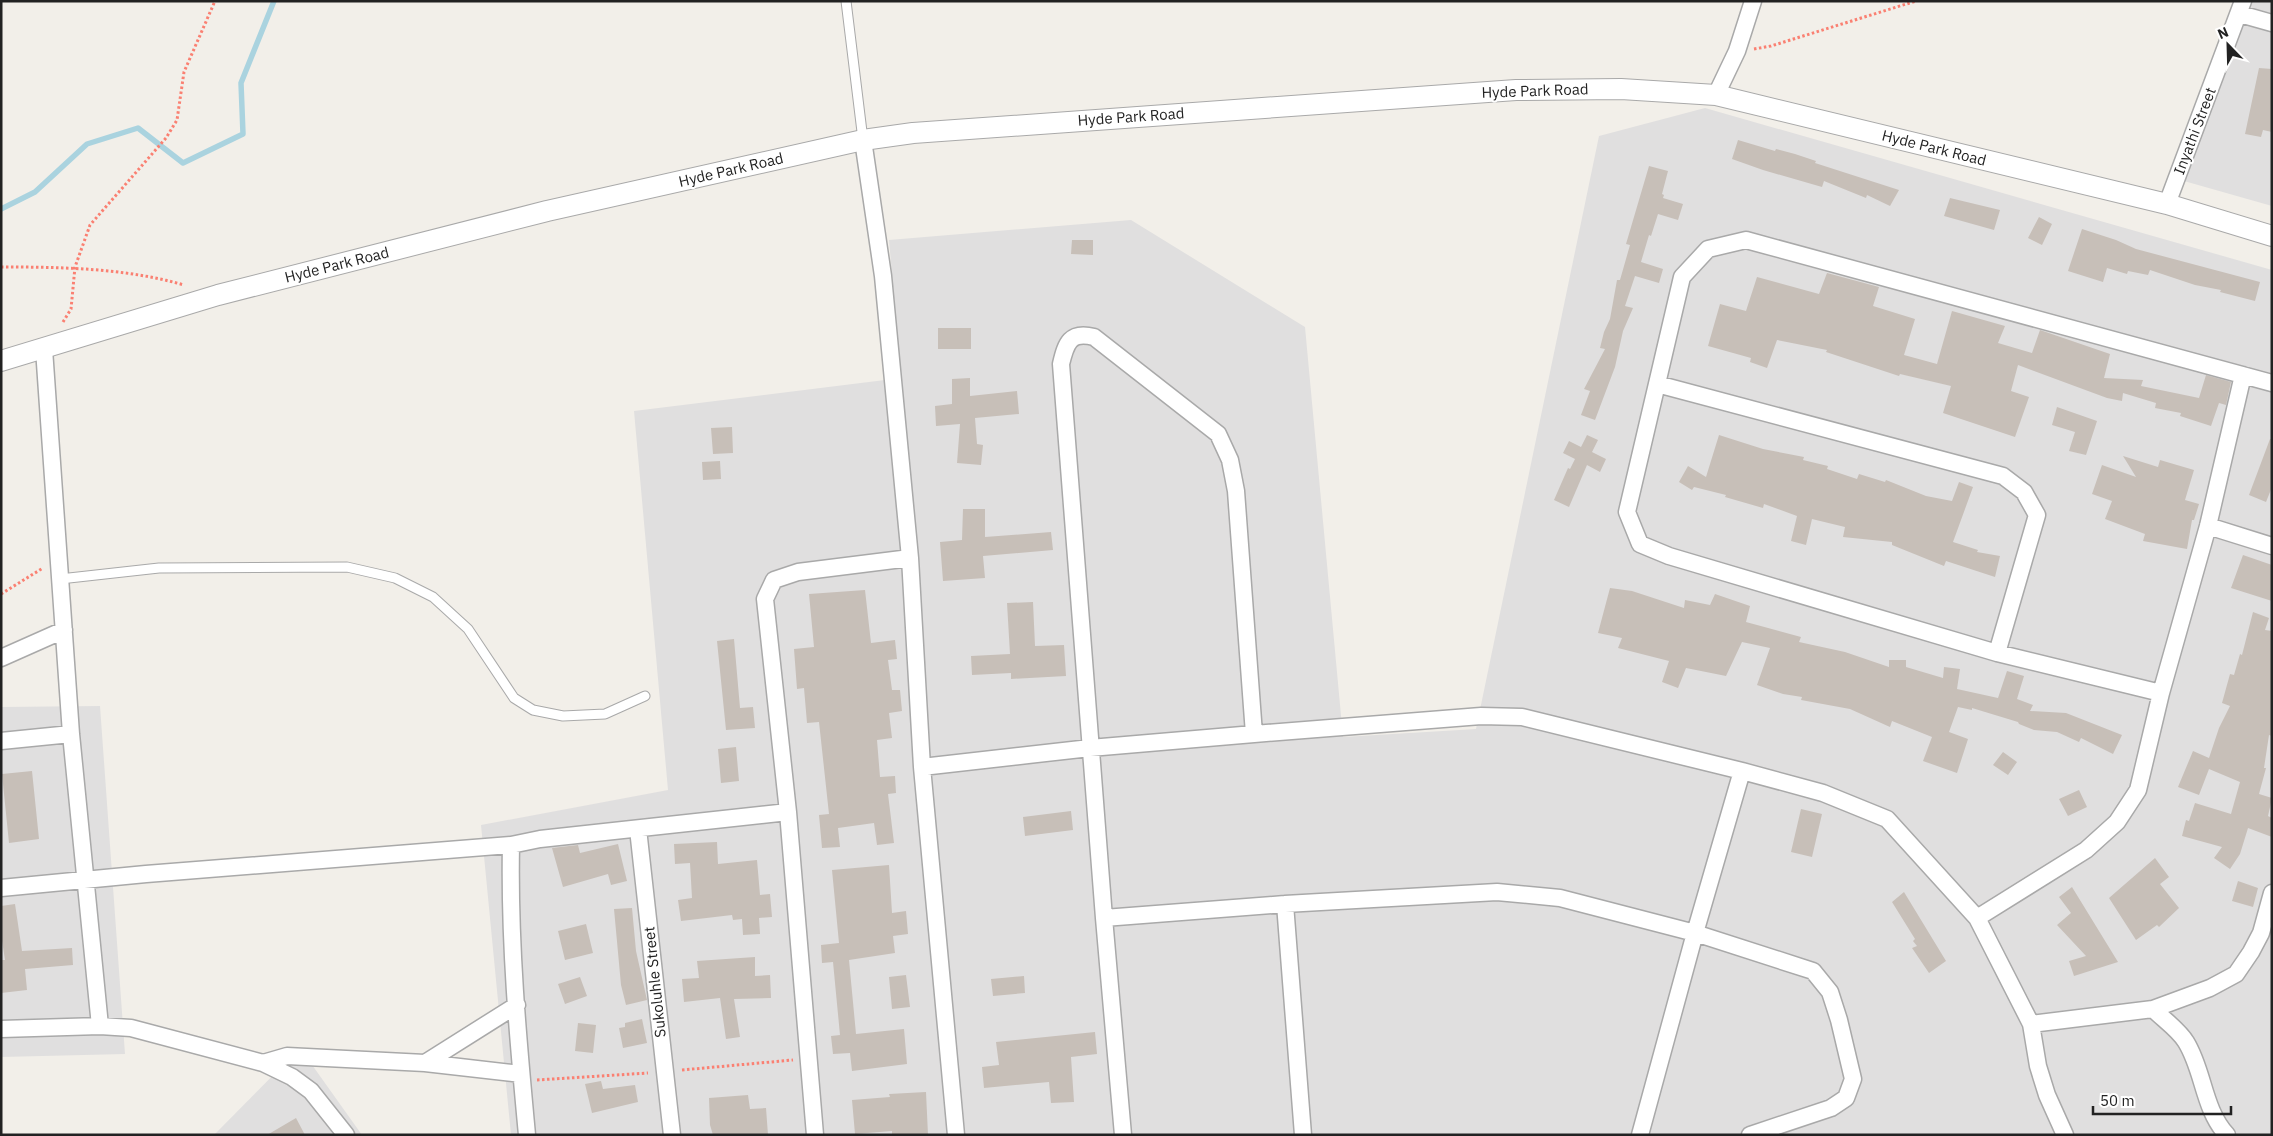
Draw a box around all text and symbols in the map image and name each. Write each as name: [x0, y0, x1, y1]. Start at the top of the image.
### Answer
north arrow: [2203, 20, 2253, 70]
text: N: [2215, 23, 2231, 43]
street label: Hyde Park Road: [1481, 79, 1589, 102]
street label: Inyathi Street: [2169, 85, 2220, 177]
street label: Hyde Park Road: [1077, 103, 1185, 130]
street label: Hyde Park Road: [1880, 125, 1988, 170]
street label: Hyde Park Road: [677, 148, 785, 191]
street label: Hyde Park Road: [283, 242, 391, 287]
street label: Sukoluhle Street: [639, 926, 670, 1038]
scale bar: [2093, 1084, 2230, 1116]
text: 50 m: [2100, 1091, 2135, 1110]

